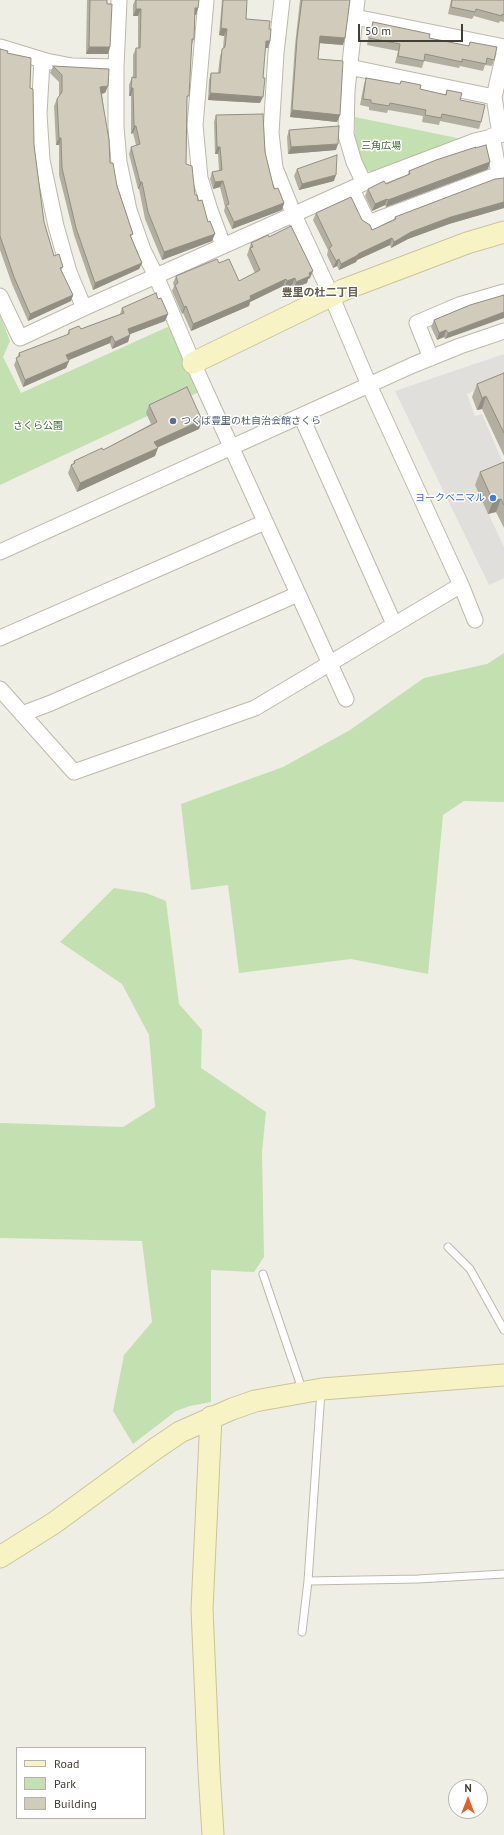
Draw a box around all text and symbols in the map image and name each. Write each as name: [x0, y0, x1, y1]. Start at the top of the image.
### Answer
scale bar: [360, 16, 465, 42]
text: 50 m: [365, 23, 391, 38]
park label: 三角広場: [361, 140, 401, 152]
district label: 豊里の杜二丁目: [282, 286, 358, 300]
place label: つくば豊里の杜自治会館さくら: [181, 415, 321, 427]
marker: つくば豊里の杜自治会館さくら: [168, 416, 178, 426]
park label: さくら公園: [13, 420, 63, 432]
place label: ヨークベニマル: [415, 492, 485, 504]
marker: ヨークベニマル: [488, 493, 498, 503]
legend: [16, 1747, 146, 1819]
text: Road: [54, 1756, 79, 1771]
text: Park: [54, 1776, 76, 1791]
north arrow: [448, 1779, 488, 1819]
text: N: [464, 1781, 472, 1795]
text: Building: [54, 1796, 97, 1811]

